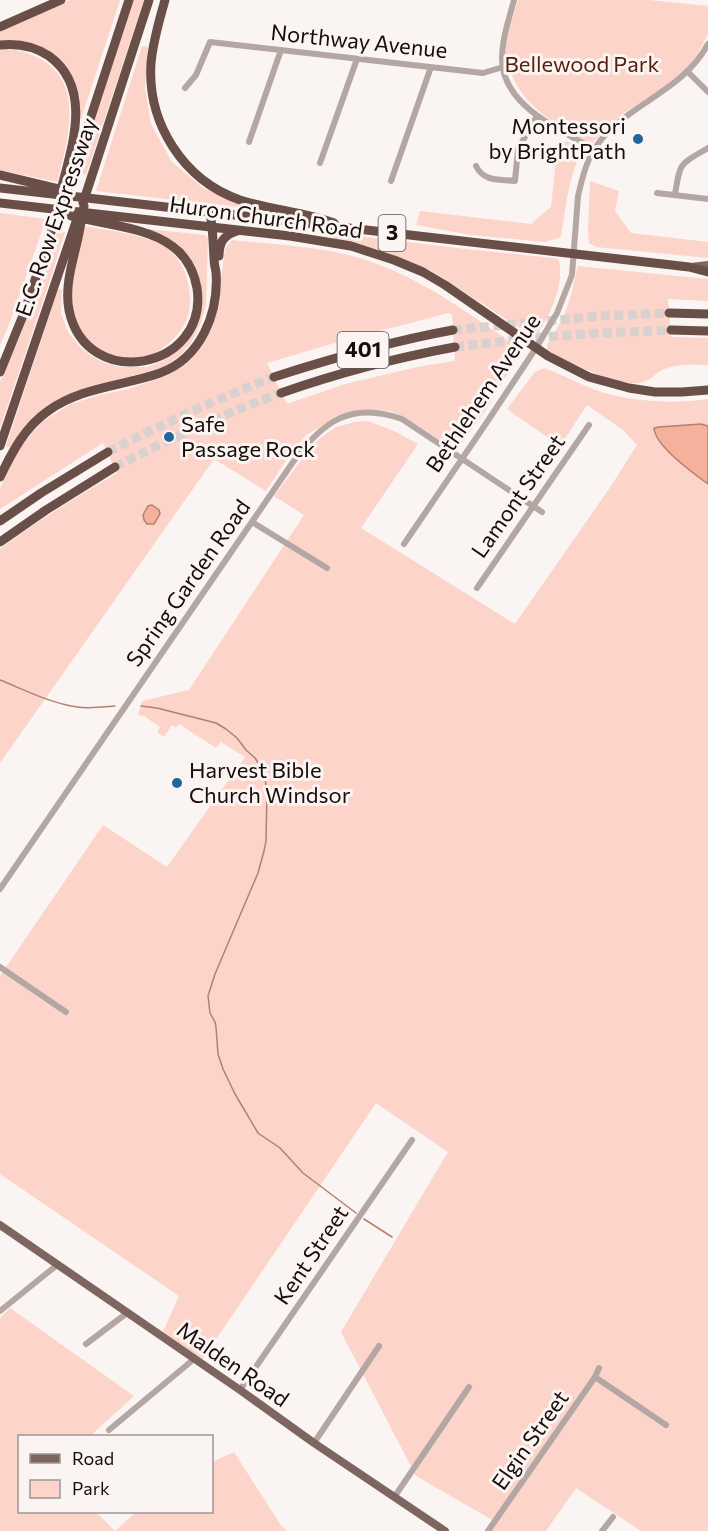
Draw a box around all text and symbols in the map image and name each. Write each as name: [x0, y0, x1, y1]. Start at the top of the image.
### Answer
street label: Northway Avenue: [269, 18, 449, 63]
park label: Bellewood Park: [505, 50, 659, 77]
place label: Montessori by BrightPath: [489, 112, 626, 164]
street label: E.C. Row Expressway: [9, 114, 102, 320]
marker: Montessori by BrightPath: [631, 132, 645, 146]
street label: Huron Church Road: [168, 190, 364, 243]
road number: 3: [378, 215, 406, 251]
street label: Bethlehem Avenue: [420, 308, 546, 477]
road number: 401: [338, 332, 388, 368]
place label: Safe Passage Rock: [181, 410, 315, 462]
street label: Lamont Street: [465, 429, 570, 563]
marker: Safe Passage Rock: [162, 430, 176, 444]
street label: Spring Garden Road: [120, 494, 255, 671]
place label: Harvest Bible Church Windsor: [189, 756, 351, 808]
marker: Harvest Bible Church Windsor: [170, 776, 184, 790]
street label: Kent Street: [268, 1200, 354, 1309]
street label: Malden Road: [172, 1315, 294, 1412]
street label: Elgin Street: [485, 1385, 574, 1495]
legend: [18, 1435, 213, 1513]
text: Road: [72, 1447, 114, 1469]
text: Park: [72, 1477, 110, 1499]

